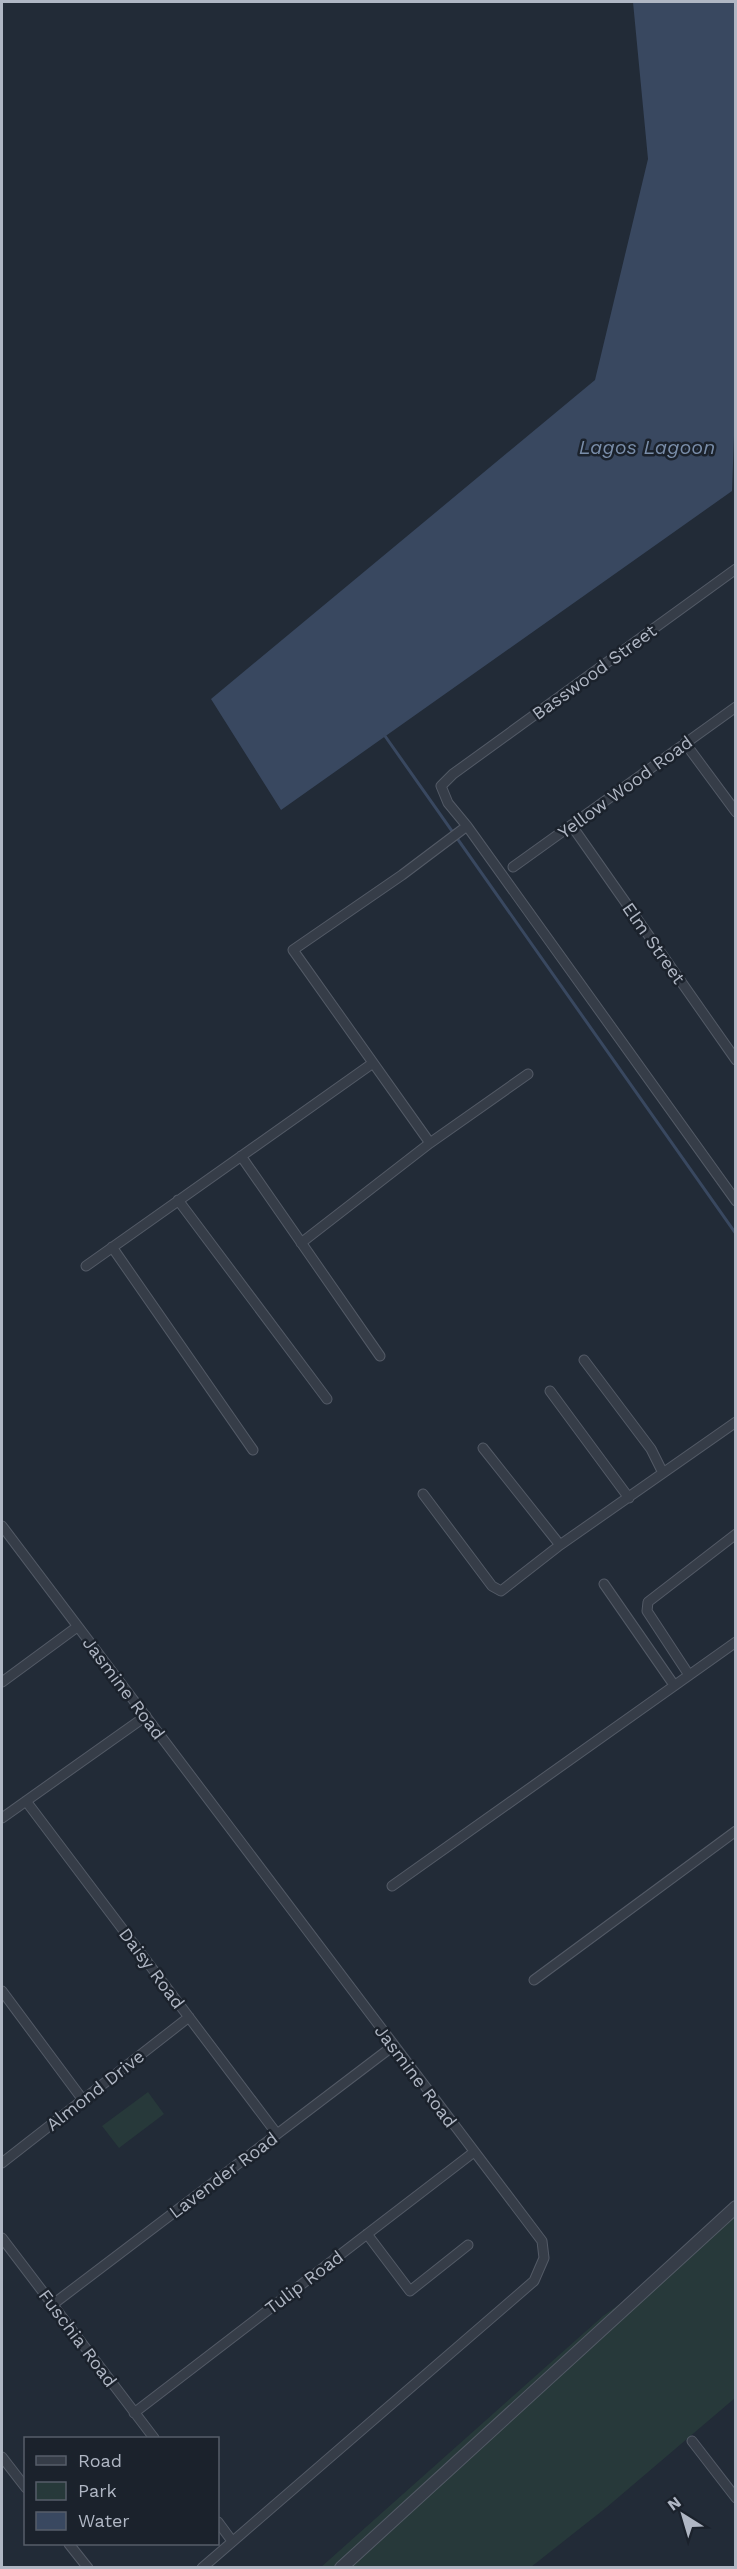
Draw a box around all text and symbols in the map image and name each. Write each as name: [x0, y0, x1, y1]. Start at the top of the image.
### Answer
water label: Lagos Lagoon: [579, 435, 715, 459]
street label: Basswood Street: [528, 620, 661, 724]
street label: Yellow Wood Road: [554, 731, 696, 843]
street label: Elm Street: [618, 898, 690, 988]
street label: Jasmine Road: [79, 1633, 169, 1743]
street label: Daisy Road: [115, 1923, 189, 2013]
street label: Jasmine Road: [371, 2021, 461, 2131]
street label: Almond Drive: [42, 2045, 148, 2135]
street label: Lavender Road: [165, 2127, 281, 2223]
street label: Tulip Road: [261, 2246, 347, 2318]
street label: Fuschia Road: [35, 2285, 121, 2391]
legend: [24, 2437, 219, 2545]
text: Road: [78, 2450, 122, 2471]
text: Park: [78, 2480, 117, 2501]
north arrow: [653, 2485, 713, 2545]
text: N: [664, 2492, 685, 2515]
text: Water: [78, 2510, 130, 2531]

